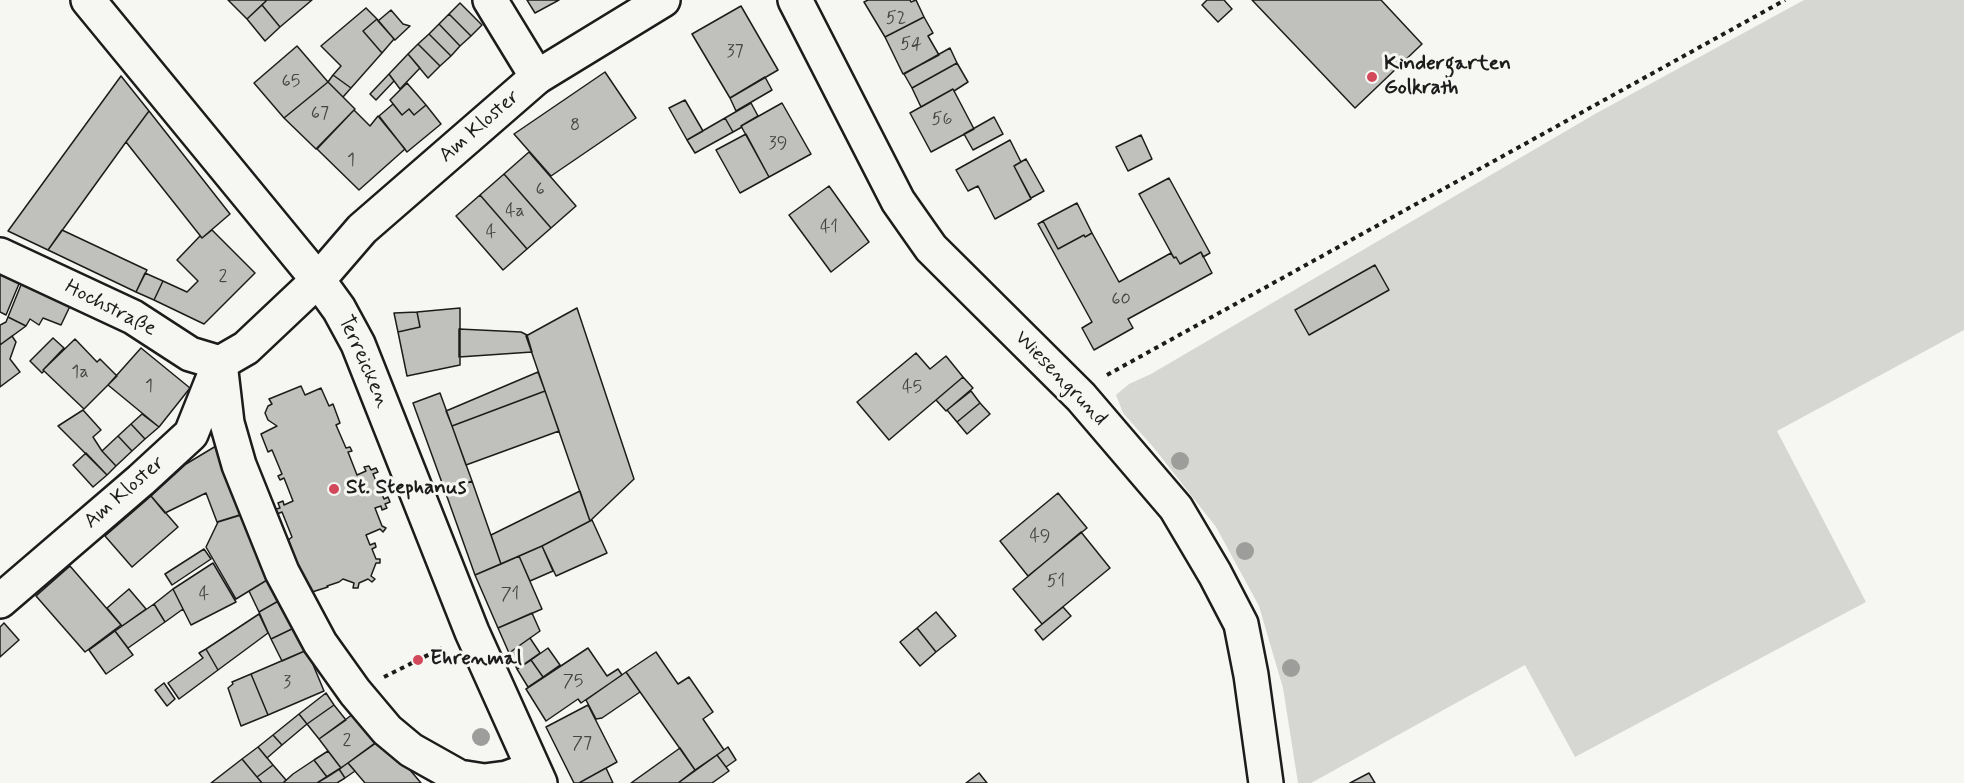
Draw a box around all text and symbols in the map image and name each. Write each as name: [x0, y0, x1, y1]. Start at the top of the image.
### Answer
house number: 52: [886, 8, 906, 30]
house number: 54: [900, 34, 922, 56]
house number: 37: [726, 41, 744, 63]
place label: Kindergarten Golkrath: [1384, 52, 1511, 102]
marker: Kindergarten Golkrath: [1365, 70, 1379, 84]
house number: 65: [282, 71, 300, 93]
street label: Am Kloster: [434, 85, 526, 169]
house number: 67: [311, 103, 329, 125]
house number: 56: [932, 109, 952, 131]
house number: 8: [570, 115, 580, 137]
house number: 39: [769, 133, 787, 155]
house number: 1: [347, 150, 355, 172]
house number: 6: [535, 179, 545, 201]
house number: 4a: [505, 201, 525, 223]
house number: 41: [820, 217, 838, 239]
house number: 4: [486, 222, 496, 244]
house number: 2: [219, 266, 227, 288]
street label: Hochstraße: [60, 275, 160, 343]
house number: 60: [1111, 289, 1131, 311]
street label: Terreicken: [331, 312, 395, 412]
street label: Wiesengrund: [1008, 326, 1112, 432]
house number: 1a: [71, 362, 89, 384]
house number: 1: [145, 376, 153, 398]
house number: 45: [902, 377, 922, 399]
street label: Am Kloster: [79, 451, 171, 535]
place label: St. Stephanus: [346, 476, 466, 502]
marker: St. Stephanus: [327, 482, 341, 496]
house number: 49: [1029, 526, 1051, 548]
house number: 51: [1047, 571, 1065, 593]
house number: 4: [199, 584, 209, 606]
house number: 71: [501, 584, 519, 606]
place label: Ehrenmal: [430, 647, 522, 673]
marker: Ehrenmal: [411, 653, 425, 667]
house number: 75: [563, 671, 583, 693]
house number: 3: [283, 672, 291, 694]
house number: 2: [343, 730, 351, 752]
house number: 77: [572, 733, 592, 755]

